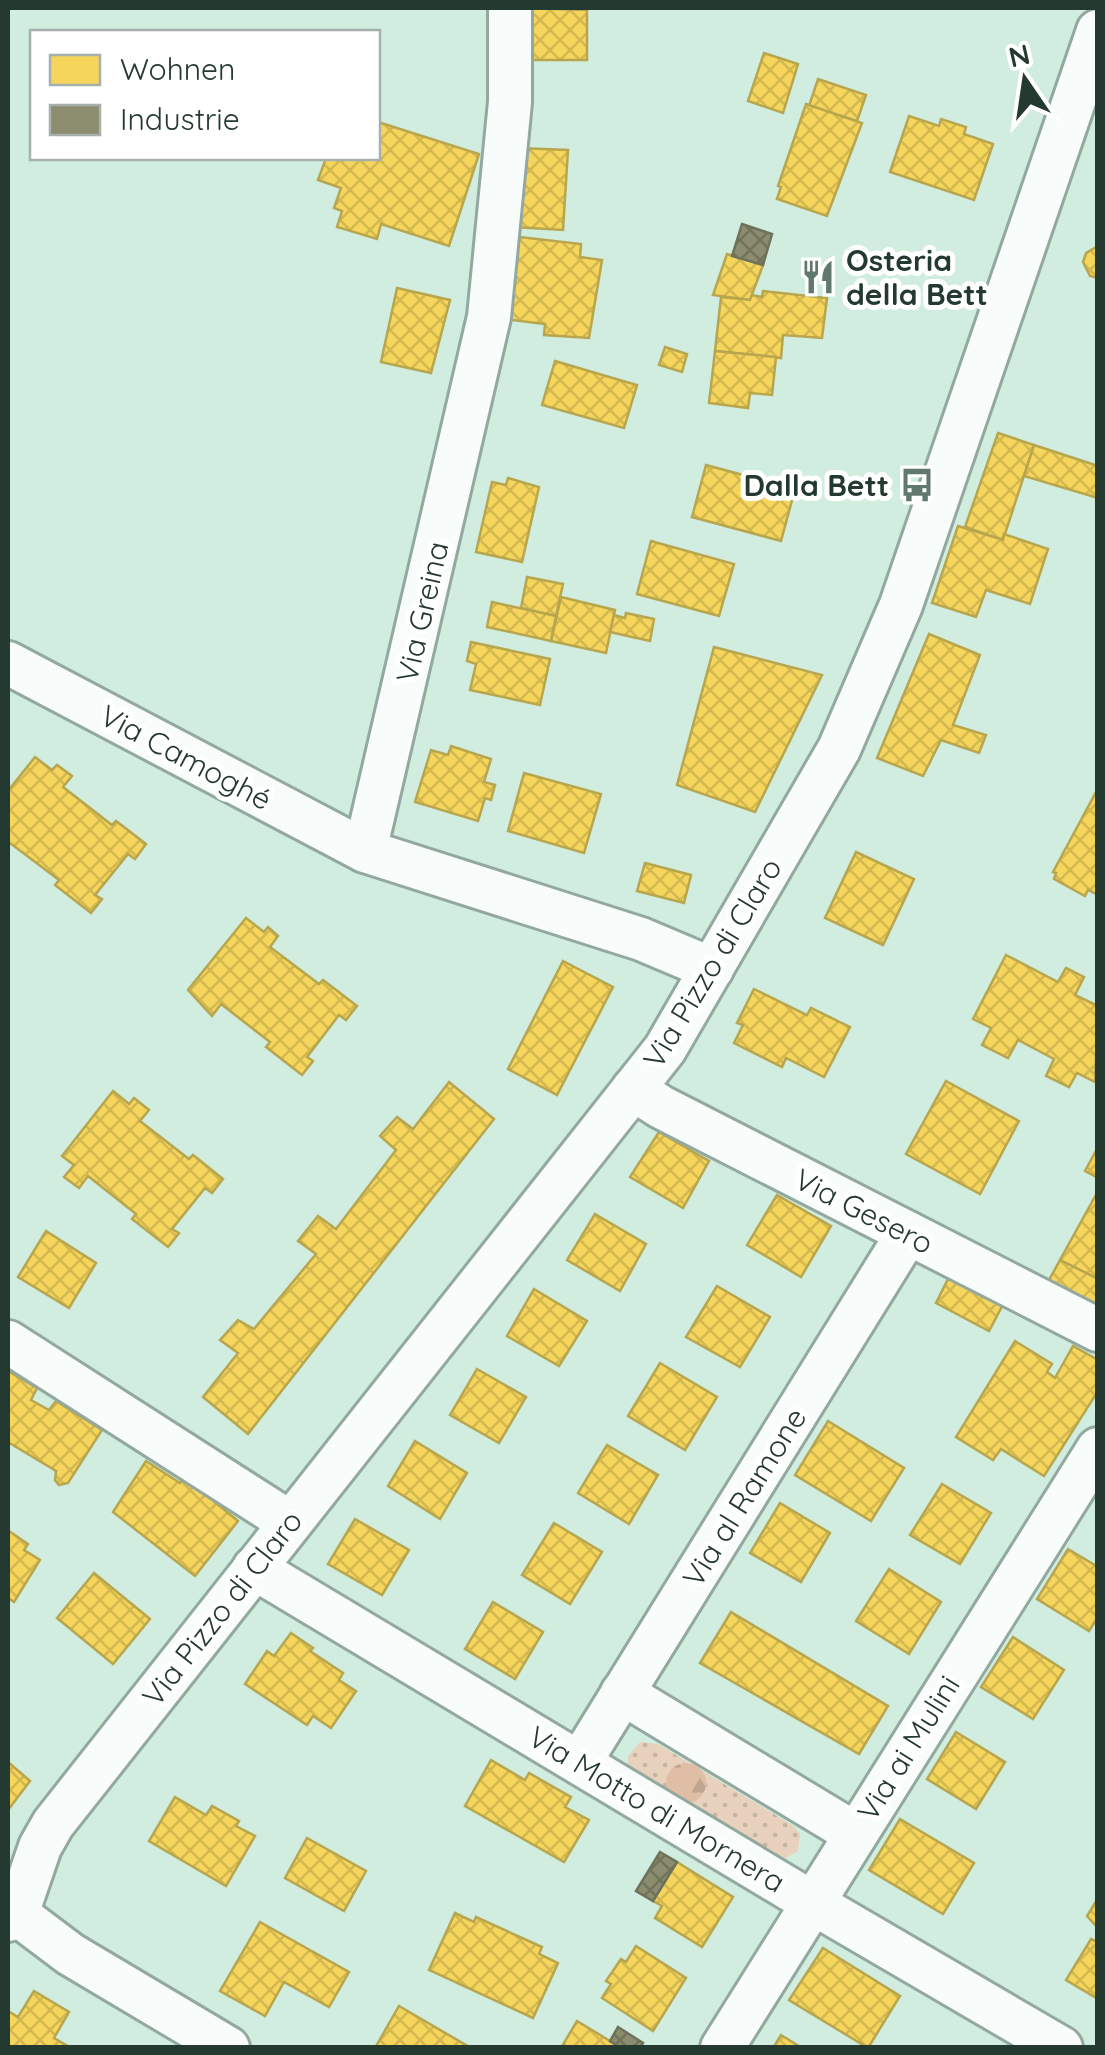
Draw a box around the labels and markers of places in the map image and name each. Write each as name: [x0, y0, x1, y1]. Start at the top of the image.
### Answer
place label: Osteria della Bett: [846, 241, 988, 313]
restaurant icon: Osteria della Bett: [799, 258, 837, 296]
place label: Dalla Bett: [743, 466, 889, 504]
bus stop icon: Dalla Bett: [898, 466, 936, 504]

